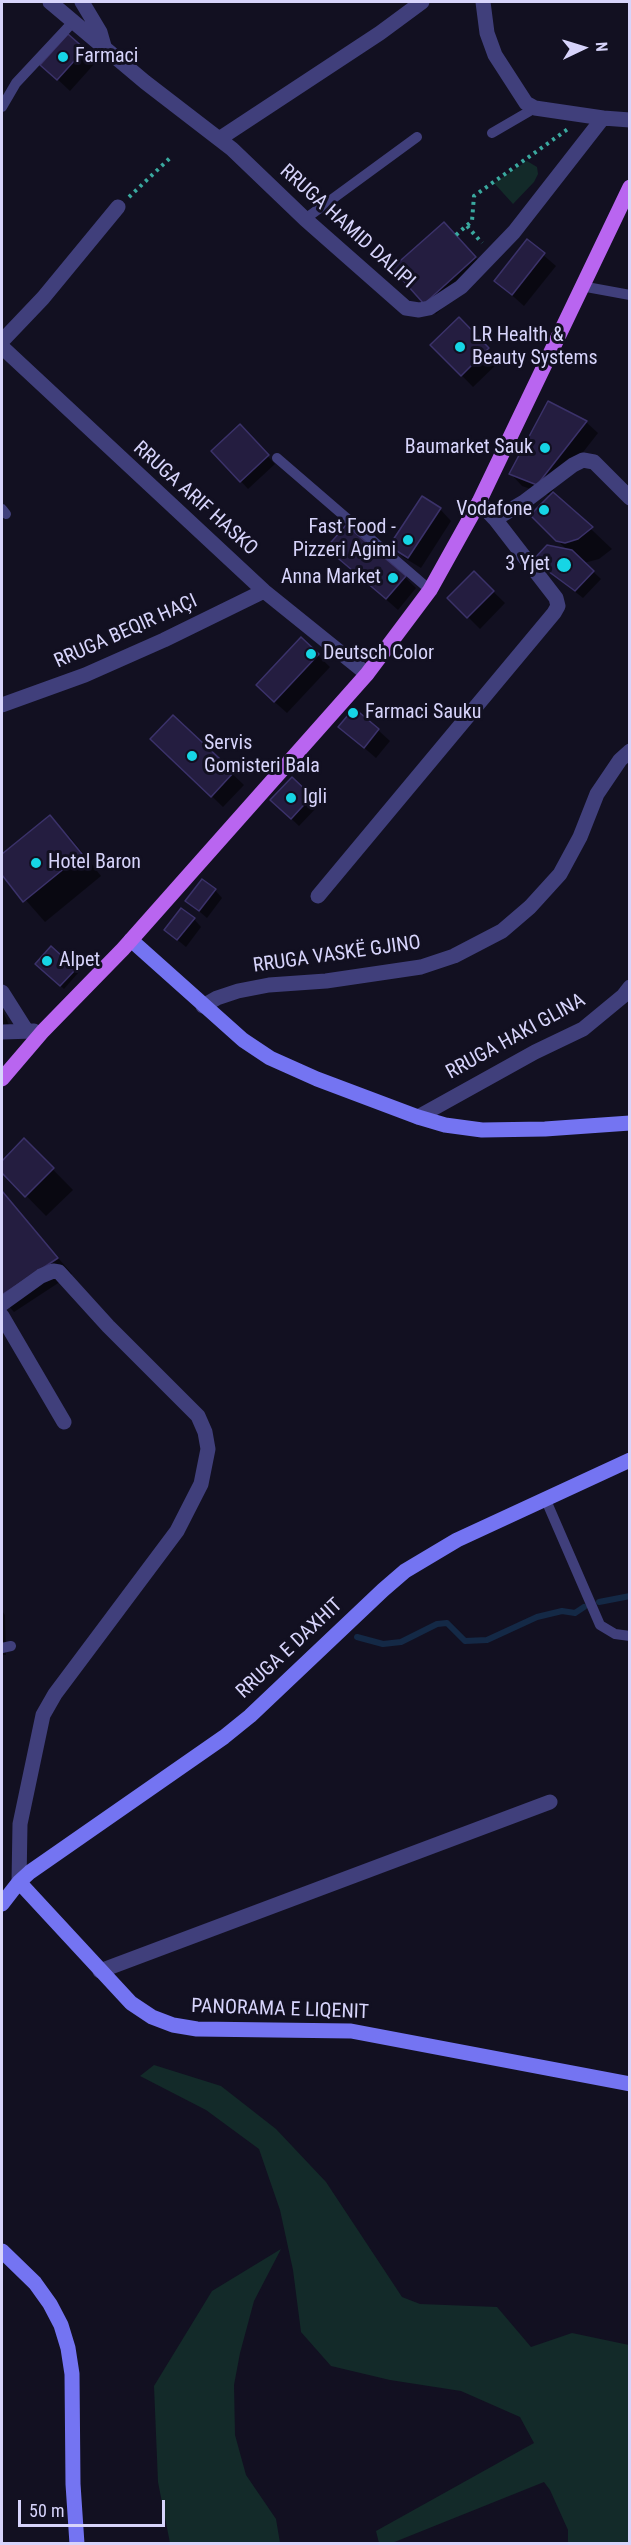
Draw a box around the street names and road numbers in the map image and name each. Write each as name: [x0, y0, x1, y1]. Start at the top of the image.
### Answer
street label: RRUGA HAMID DALIPI: [274, 160, 420, 294]
street label: RRUGA ARIF HASKO: [128, 437, 262, 561]
street label: RRUGA BEQIR HAÇI: [51, 590, 201, 674]
street label: RRUGA VASKË GJINO: [252, 931, 422, 979]
street label: RRUGA HAKI GLINA: [442, 989, 590, 1085]
street label: RRUGA E DAXHIT: [232, 1594, 348, 1704]
street label: PANORAMA E LIQENIT: [191, 1995, 369, 2025]

